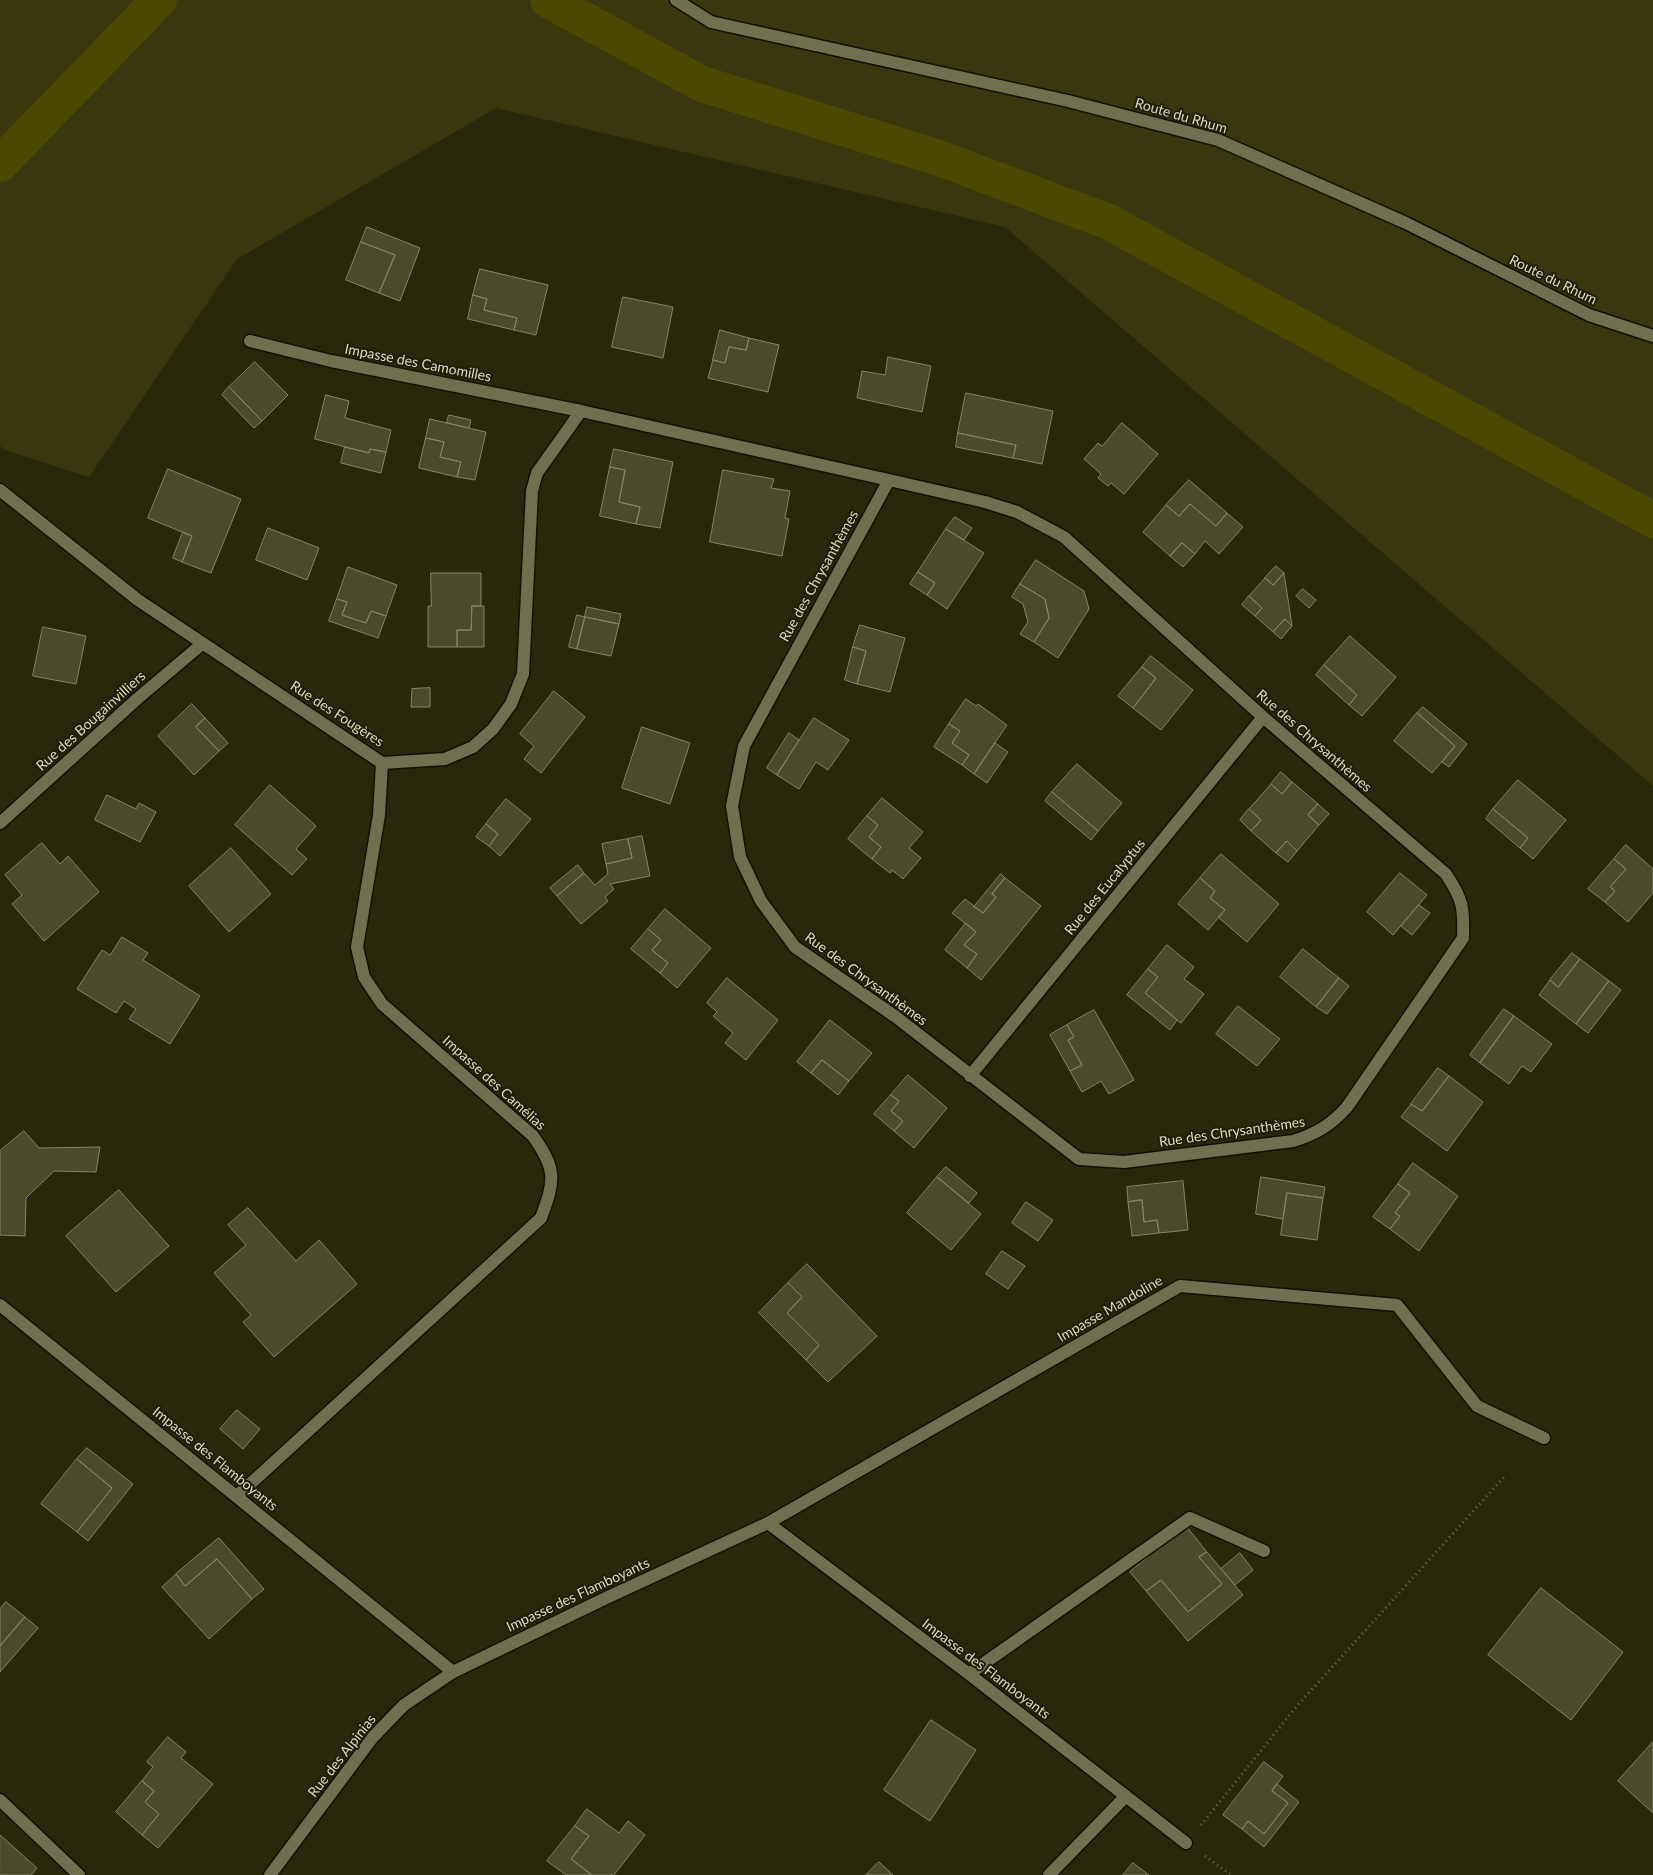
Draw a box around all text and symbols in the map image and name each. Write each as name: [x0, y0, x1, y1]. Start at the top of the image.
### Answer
street label: Route du Rhum: [1133, 95, 1229, 137]
street label: Route du Rhum: [1507, 252, 1599, 308]
street label: Impasse des Camomilles: [343, 341, 493, 385]
street label: Rue des Chrysanthèmes: [776, 507, 862, 645]
street label: Rue des Bougainvilliers: [33, 668, 149, 774]
street label: Rue des Fougères: [287, 678, 387, 750]
street label: Rue des Chrysanthèmes: [1253, 686, 1375, 796]
street label: Rue des Eucalyptus: [1061, 836, 1149, 938]
street label: Rue des Chrysanthèmes: [801, 929, 931, 1029]
street label: Impasse des Camélias: [439, 1032, 549, 1134]
street label: Rue des Chrysanthèmes: [1158, 1113, 1306, 1151]
street label: Impasse Mandoline: [1055, 1272, 1165, 1346]
street label: Impasse des Flamboyants: [149, 1403, 281, 1515]
street label: Impasse des Flamboyants: [504, 1554, 652, 1636]
street label: Impasse des Flamboyants: [919, 1615, 1053, 1723]
street label: Rue des Alpinias: [305, 1711, 379, 1801]

